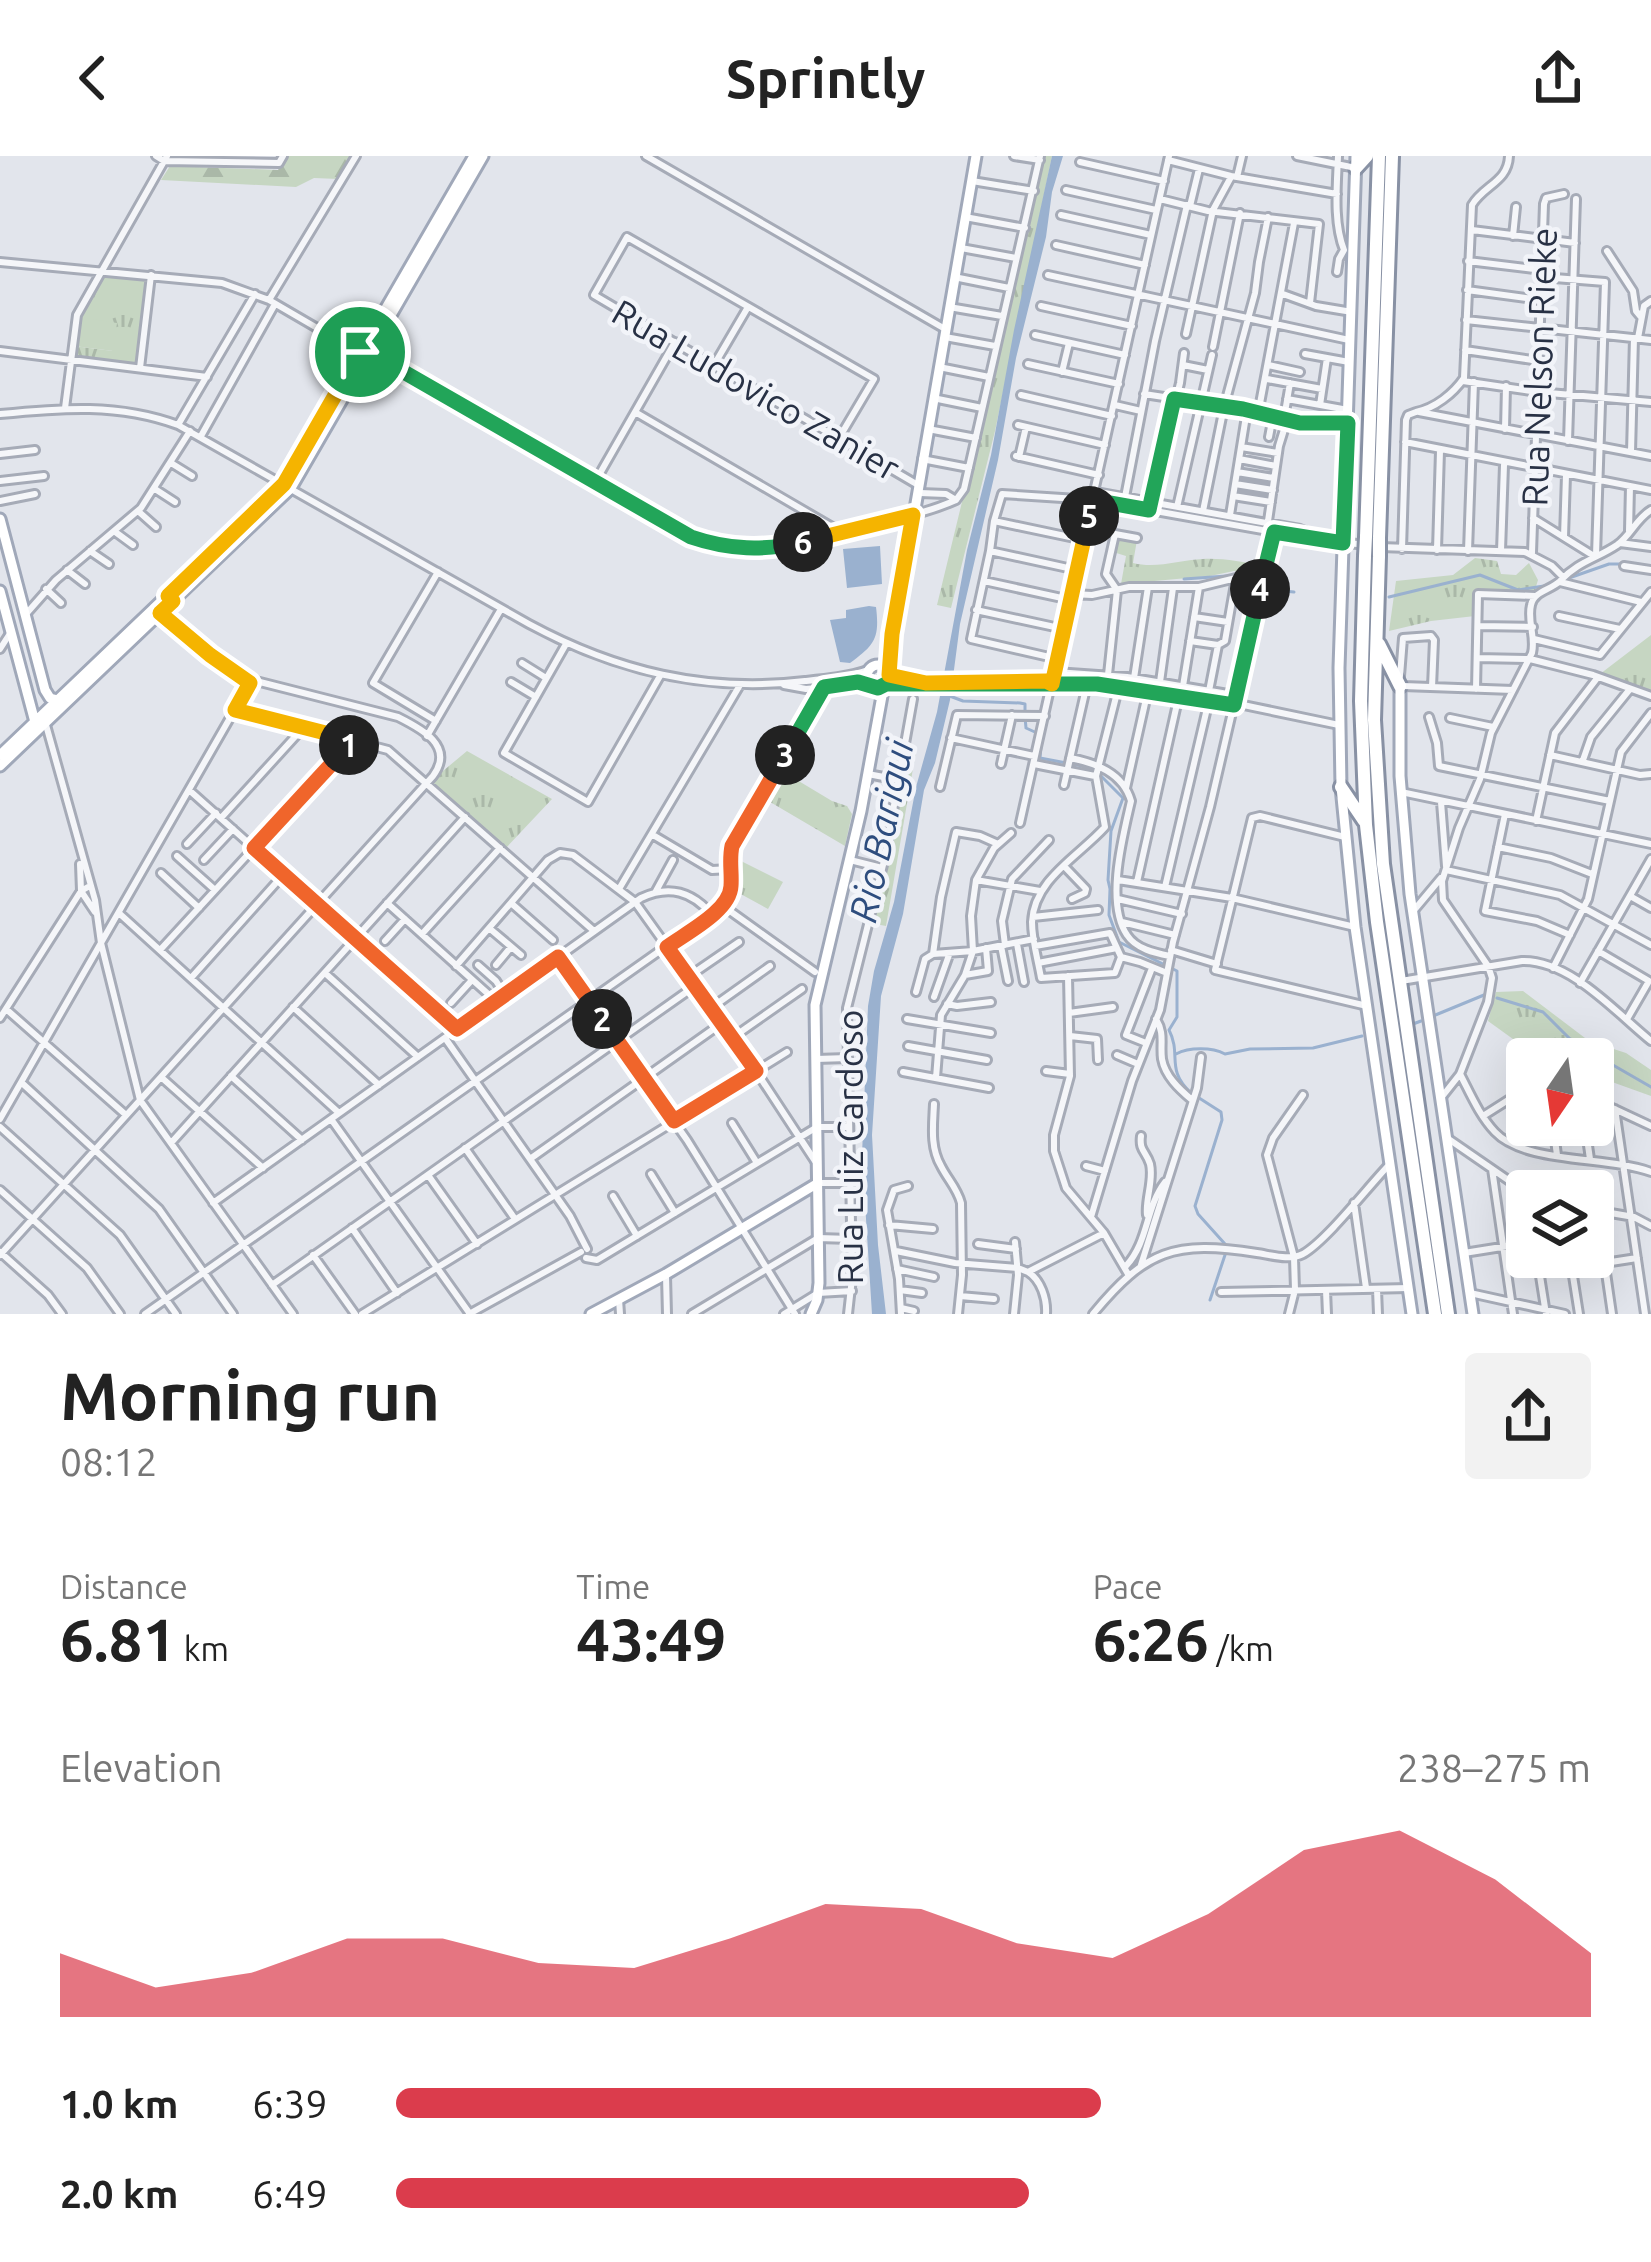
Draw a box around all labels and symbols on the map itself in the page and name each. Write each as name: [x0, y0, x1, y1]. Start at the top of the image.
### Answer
street label: Rua Nelson Rieke: [1513, 227, 1564, 507]
street label: Rua Ludovico Zanier: [605, 291, 907, 489]
pin: [309, 301, 411, 403]
pin: 5: [1059, 486, 1119, 546]
pin: 6: [773, 512, 833, 572]
pin: 4: [1230, 559, 1290, 619]
pin: 1: [319, 715, 379, 775]
pin: 3: [755, 725, 815, 785]
water label: Rio Barigui: [840, 735, 921, 926]
pin: 2: [572, 989, 632, 1049]
street label: Rua Luiz Cardoso: [829, 1009, 870, 1285]
north arrow: [1506, 1038, 1614, 1146]

